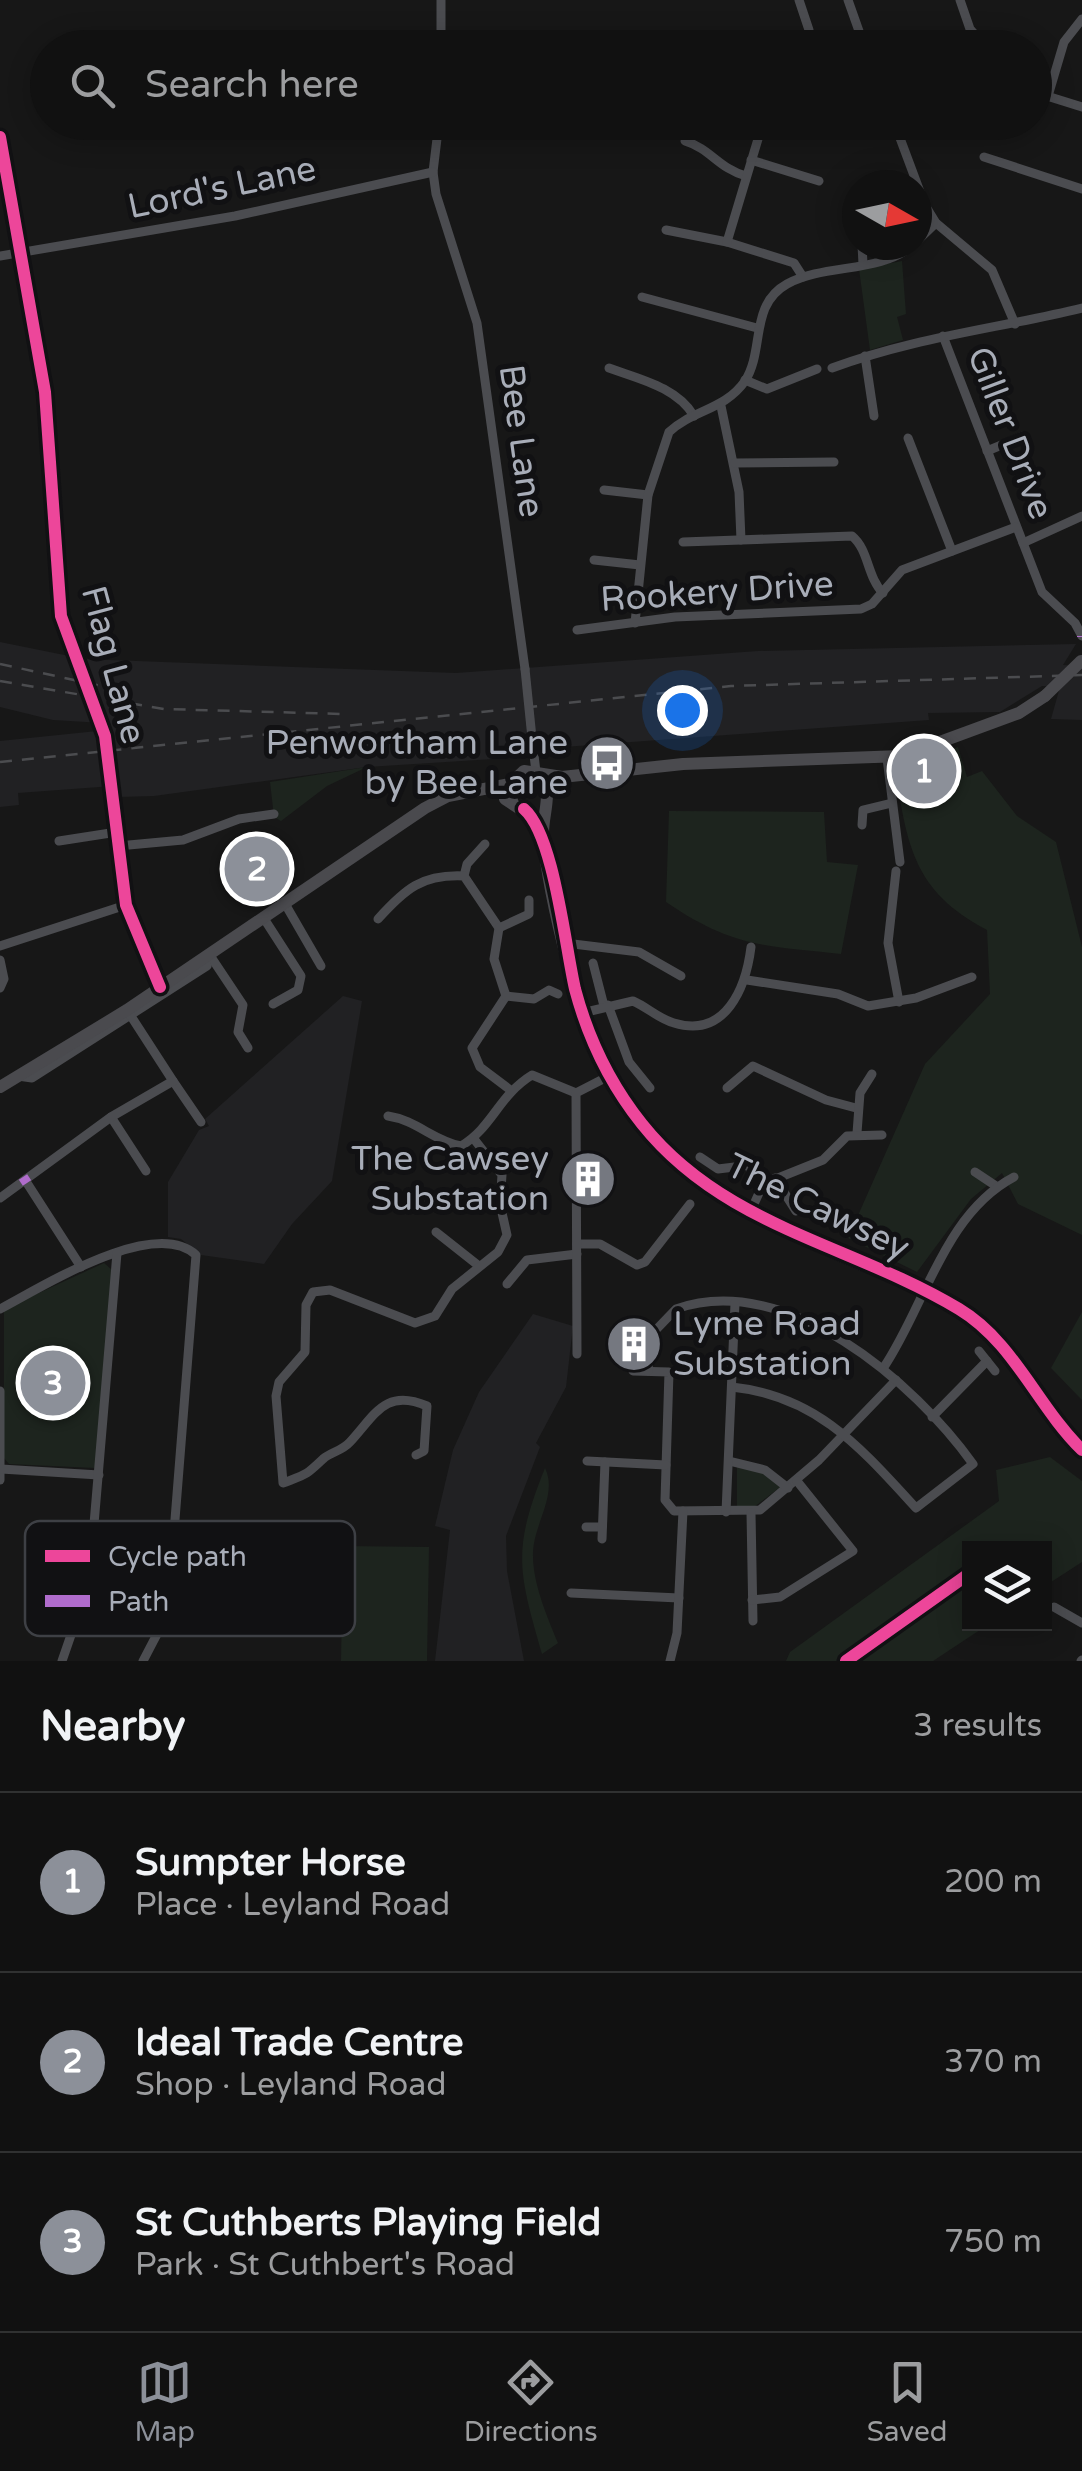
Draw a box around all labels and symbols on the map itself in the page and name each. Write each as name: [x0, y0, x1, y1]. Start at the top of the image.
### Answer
street label: Lord's Lane: [124, 148, 320, 228]
north arrow: [842, 170, 932, 260]
street label: Giller Drive: [958, 341, 1062, 525]
street label: Bee Lane: [490, 362, 552, 520]
street label: Rookery Drive: [599, 563, 835, 621]
street label: Flag Lane: [72, 582, 154, 748]
your location: [657, 685, 708, 736]
place label: Penwortham Lane by Bee Lane: [265, 722, 568, 804]
bus stop icon: Penwortham Lane by Bee Lane: [577, 733, 637, 793]
pin: 1: [892, 734, 956, 808]
pin: 2: [224, 832, 290, 906]
place label: The Cawsey Substation: [351, 1138, 549, 1220]
street label: The Cawsey: [720, 1145, 916, 1269]
building icon: The Cawsey Substation: [558, 1149, 618, 1209]
place label: Lyme Road Substation: [673, 1303, 861, 1385]
building icon: Lyme Road Substation: [604, 1314, 664, 1374]
pin: 3: [20, 1346, 86, 1420]
legend: [25, 1521, 355, 1636]
text: Cycle path: [108, 1540, 247, 1574]
text: Path: [108, 1585, 169, 1619]

